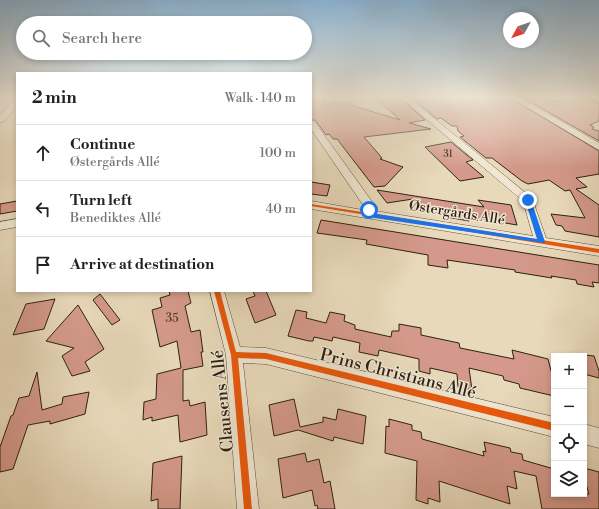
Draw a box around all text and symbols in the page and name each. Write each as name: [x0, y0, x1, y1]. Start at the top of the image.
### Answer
north arrow: [503, 12, 539, 48]
search box: [16, 16, 312, 60]
icon: search: [30, 27, 52, 49]
text: Search here: [62, 29, 142, 48]
text: 2 min: [32, 87, 77, 109]
text: Walk · 140 m: [225, 90, 296, 106]
text: Continue: [70, 135, 135, 154]
icon: ahead: [32, 142, 54, 164]
text: 100 m: [260, 145, 296, 161]
house number: 31: [443, 148, 453, 160]
text: Østergårds Allé: [70, 154, 160, 170]
text: Turn left: [70, 191, 132, 210]
route end: [519, 191, 537, 209]
street label: Østergårds Allé: [408, 197, 506, 229]
icon: left: [32, 198, 54, 220]
text: 40 m: [266, 201, 296, 217]
route start: [360, 201, 378, 219]
text: Benediktes Allé: [70, 210, 161, 226]
icon: arrive: [32, 254, 54, 276]
text: Arrive at destination: [70, 255, 214, 274]
house number: 35: [165, 311, 179, 326]
street label: Prins Christians Allé: [318, 344, 478, 404]
street label: Clausens Allé: [207, 349, 239, 453]
map controls: [551, 353, 587, 497]
button: +: [551, 353, 587, 389]
button: −: [551, 389, 587, 425]
button: locate: [551, 425, 587, 461]
button: layers: [551, 461, 587, 497]

